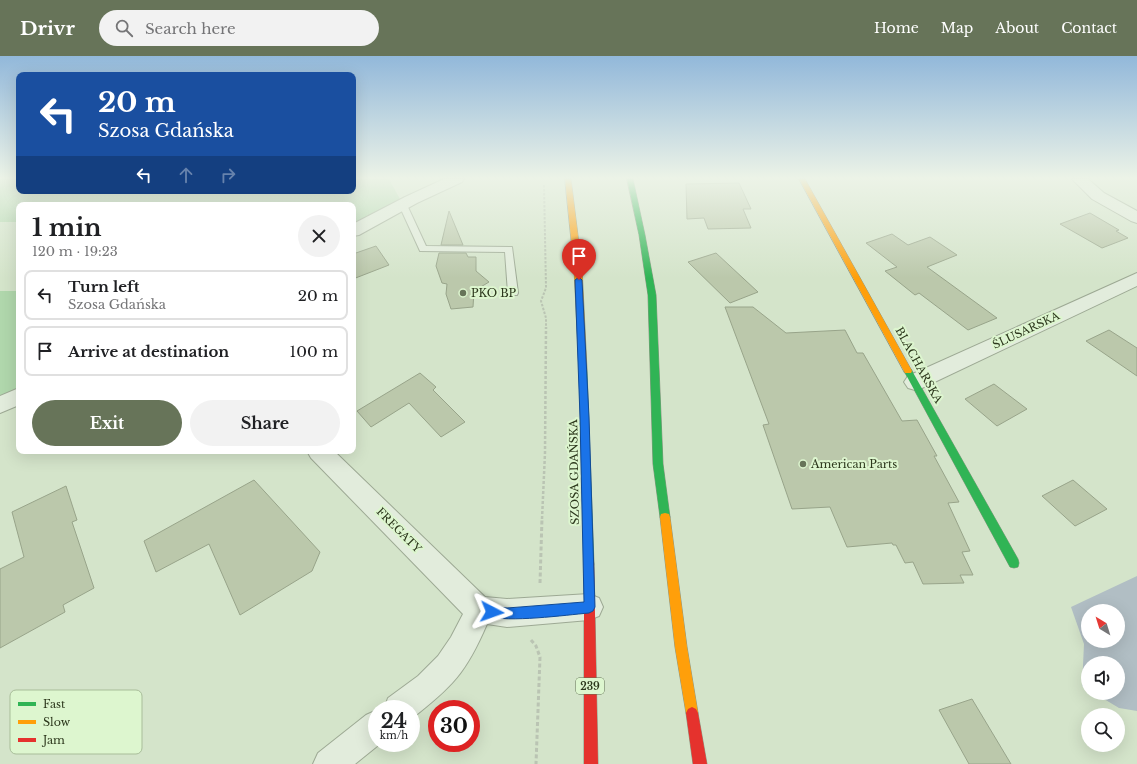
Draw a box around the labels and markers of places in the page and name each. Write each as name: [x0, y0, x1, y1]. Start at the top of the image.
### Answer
pin: [562, 239, 596, 280]
place label: PKO BP: [471, 286, 517, 300]
marker: PKO BP: [458, 288, 468, 298]
place label: American Parts: [810, 457, 897, 471]
marker: American Parts: [798, 459, 808, 469]

